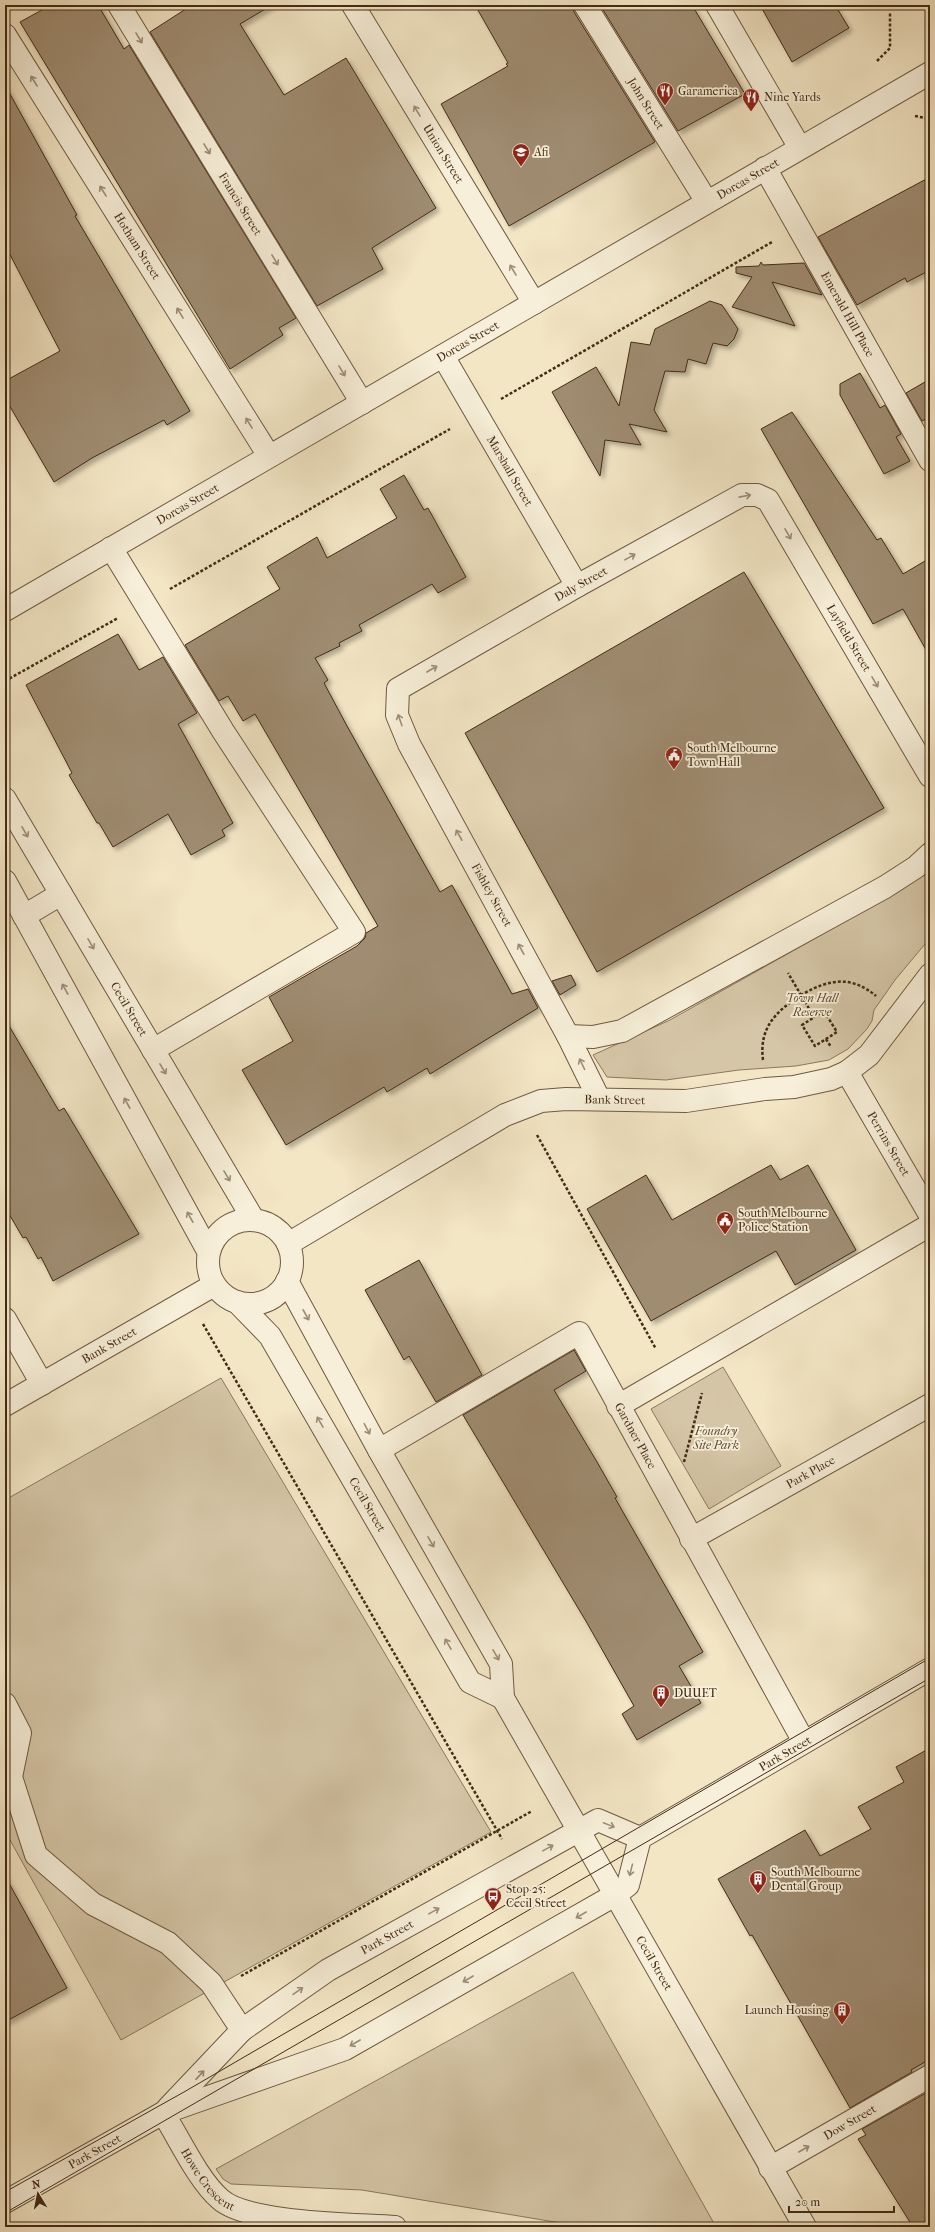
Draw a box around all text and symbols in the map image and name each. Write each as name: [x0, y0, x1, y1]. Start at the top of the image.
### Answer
one-way arrow: [135, 32, 143, 43]
street label: John Street: [624, 74, 668, 133]
one-way arrow: [29, 75, 37, 87]
restaurant icon: Garamerica: [655, 81, 675, 106]
place label: Garamerica: [678, 84, 738, 98]
restaurant icon: Nine Yards: [741, 87, 761, 112]
place label: Nine Yards: [764, 90, 821, 104]
one-way arrow: [413, 106, 421, 117]
street label: Union Street: [420, 121, 467, 187]
school or university icon: Afi: [511, 142, 531, 167]
one-way arrow: [203, 143, 211, 155]
place label: Afi: [533, 145, 549, 159]
street label: Dorcas Street: [714, 155, 782, 202]
street label: Francis Street: [216, 170, 265, 239]
one-way arrow: [99, 186, 107, 197]
street label: Hotham Street: [111, 210, 164, 283]
one-way arrow: [271, 254, 279, 266]
one-way arrow: [509, 264, 517, 276]
street label: Emerald Hill Place: [818, 269, 877, 360]
one-way arrow: [175, 307, 183, 319]
street label: Dorcas Street: [434, 317, 502, 365]
one-way arrow: [339, 365, 347, 377]
one-way arrow: [244, 417, 252, 429]
street label: Marshall Street: [484, 433, 536, 509]
street label: Dorcas Street: [154, 480, 222, 528]
one-way arrow: [738, 492, 751, 500]
one-way arrow: [784, 528, 792, 540]
one-way arrow: [624, 552, 636, 560]
street label: Daly Street: [552, 563, 610, 604]
street label: Layfield Street: [824, 602, 874, 675]
one-way arrow: [426, 665, 438, 673]
one-way arrow: [871, 676, 879, 688]
one-way arrow: [395, 714, 403, 726]
place label: South Melbourne Town Hall: [687, 741, 777, 769]
public building icon: South Melbourne Town Hall: [664, 745, 684, 770]
one-way arrow: [21, 826, 29, 838]
one-way arrow: [455, 829, 462, 841]
street label: Fishley Street: [469, 861, 516, 930]
one-way arrow: [87, 938, 95, 950]
one-way arrow: [517, 943, 524, 955]
street label: Cecil Street: [108, 979, 151, 1039]
one-way arrow: [60, 983, 68, 995]
park label: Town Hall Reserve: [786, 991, 840, 1019]
one-way arrow: [578, 1058, 585, 1070]
one-way arrow: [160, 1063, 168, 1075]
street label: Bank Street: [584, 1092, 646, 1107]
one-way arrow: [123, 1097, 130, 1109]
street label: Perrins Street: [864, 1109, 913, 1179]
one-way arrow: [224, 1170, 232, 1182]
place label: South Melbourne Police Station: [738, 1206, 828, 1234]
public building icon: South Melbourne Police Station: [715, 1210, 735, 1235]
one-way arrow: [185, 1211, 193, 1223]
one-way arrow: [302, 1309, 310, 1321]
street label: Bank Street: [79, 1324, 140, 1366]
street label: Gardner Place: [612, 1400, 659, 1471]
one-way arrow: [315, 1416, 323, 1428]
one-way arrow: [364, 1423, 372, 1435]
park label: Foundry Site Park: [692, 1424, 739, 1452]
street label: Park Place: [784, 1453, 837, 1491]
street label: Cecil Street: [346, 1475, 389, 1535]
one-way arrow: [428, 1536, 436, 1548]
one-way arrow: [444, 1639, 452, 1650]
one-way arrow: [493, 1649, 501, 1661]
building icon: DUUET: [651, 1683, 671, 1708]
place label: DUUET: [674, 1686, 718, 1700]
street label: Park Street: [756, 1732, 814, 1774]
one-way arrow: [602, 1821, 614, 1829]
one-way arrow: [542, 1843, 554, 1851]
one-way arrow: [627, 1863, 635, 1876]
place label: South Melbourne Dental Group: [771, 1865, 861, 1893]
building icon: South Melbourne Dental Group: [748, 1869, 768, 1894]
place label: Stop 25: Cecil Street: [506, 1882, 567, 1910]
bus stop icon: Stop 25: Cecil Street: [483, 1886, 503, 1911]
one-way arrow: [428, 1906, 440, 1914]
one-way arrow: [575, 1911, 587, 1919]
street label: Park Street: [358, 1917, 417, 1957]
street label: Cecil Street: [633, 1933, 676, 1993]
one-way arrow: [462, 1975, 474, 1983]
one-way arrow: [292, 1987, 303, 1995]
building icon: Launch Housing: [832, 2000, 852, 2025]
place label: Launch Housing: [745, 2003, 830, 2017]
one-way arrow: [349, 2040, 361, 2048]
one-way arrow: [195, 2070, 205, 2080]
street label: Dow Street: [821, 2101, 879, 2143]
street label: Park Street: [66, 2131, 124, 2172]
one-way arrow: [798, 2144, 810, 2152]
street label: Howe Crescent: [178, 2146, 238, 2214]
north arrow: [18, 2174, 58, 2214]
text: N: [31, 2177, 42, 2192]
scale bar: [789, 2188, 894, 2214]
text: 20 m: [795, 2195, 820, 2209]

